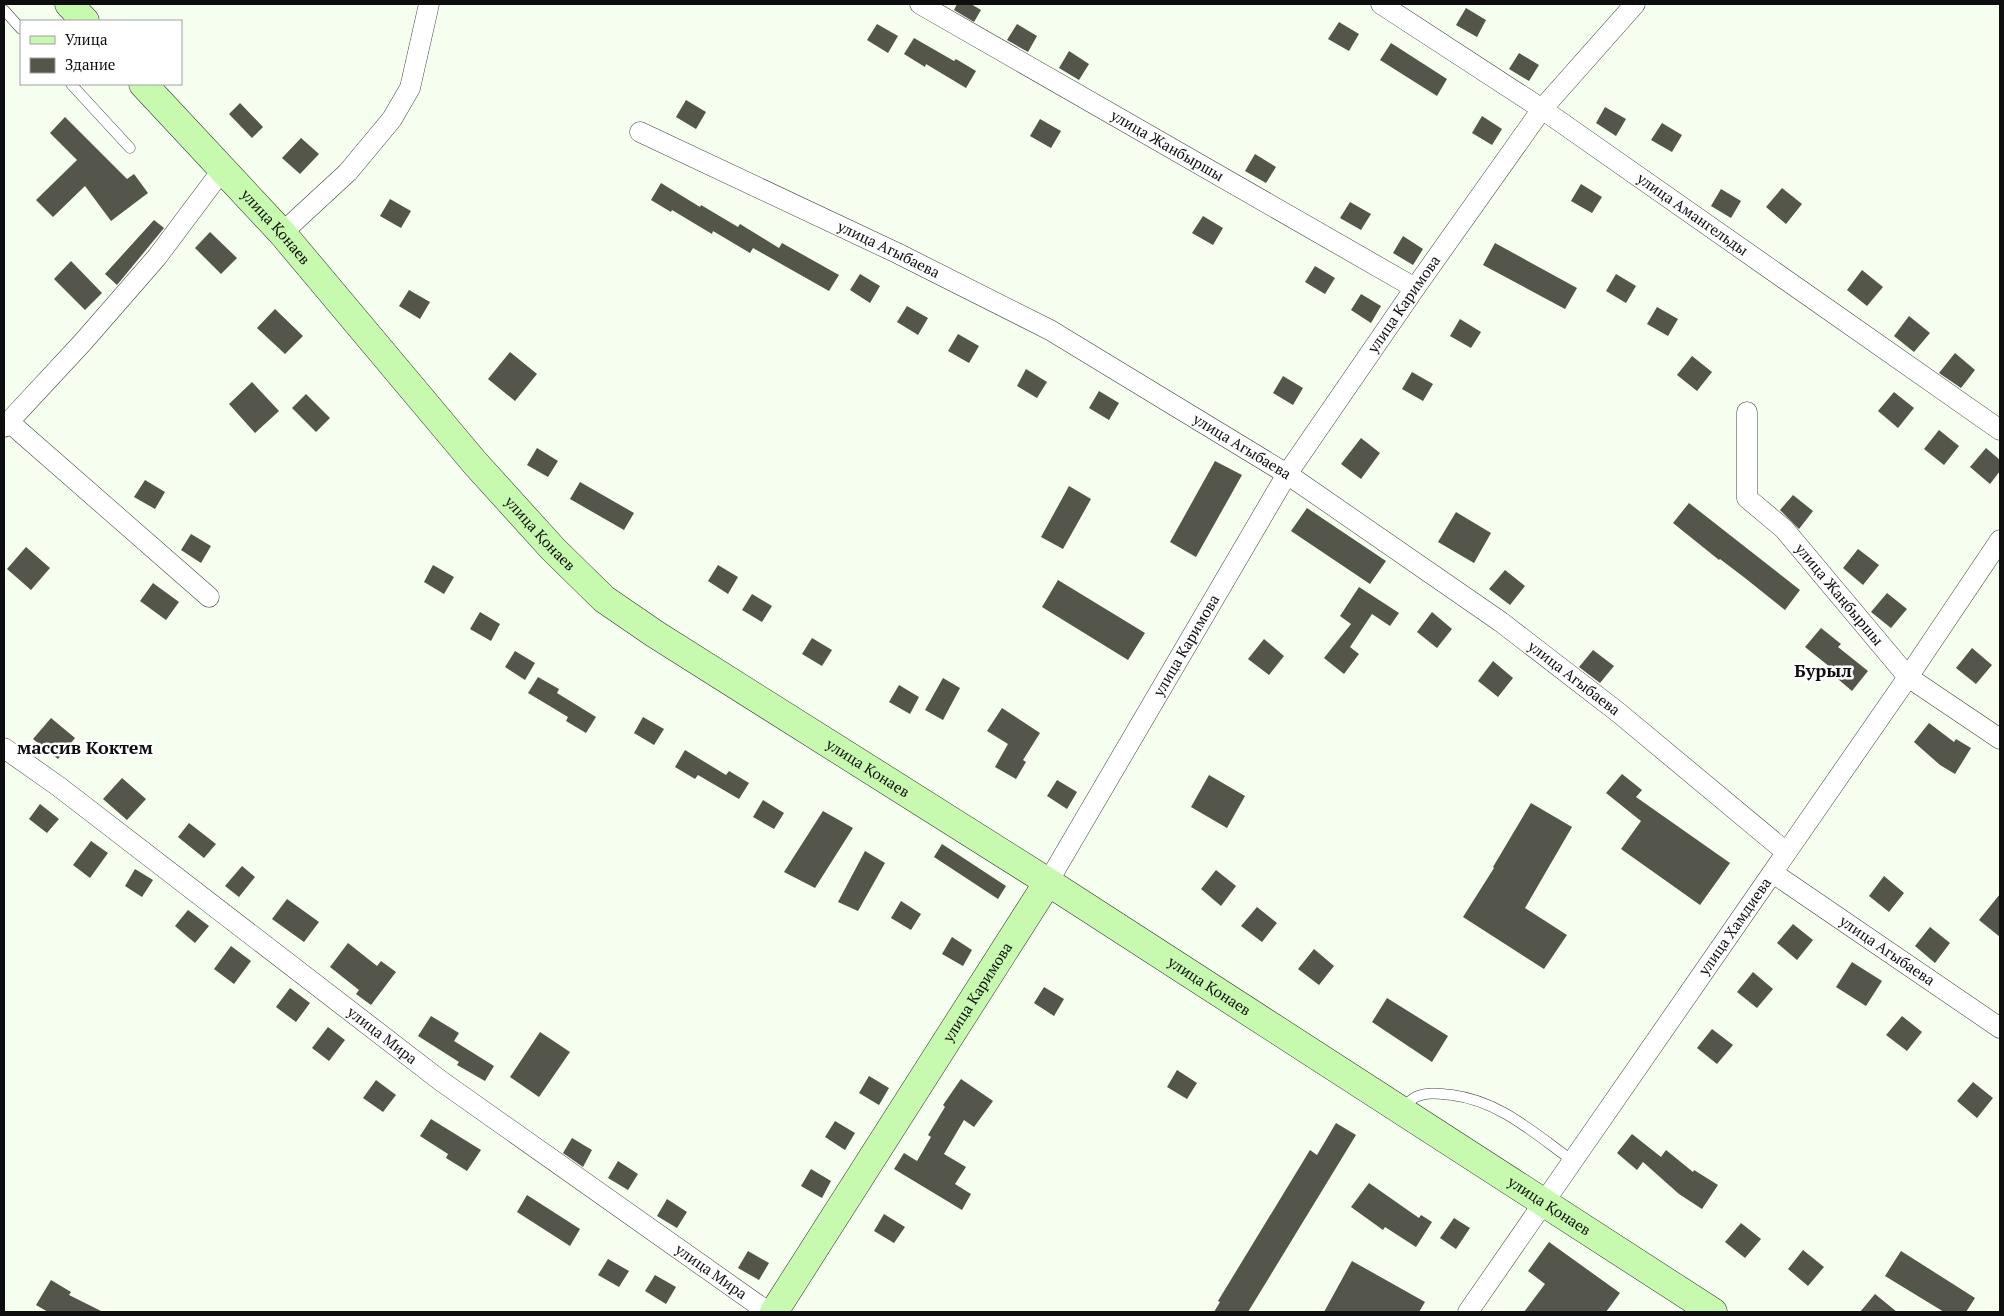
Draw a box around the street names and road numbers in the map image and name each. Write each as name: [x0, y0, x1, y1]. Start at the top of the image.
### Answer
street label: улица Жанбыршы: [1107, 104, 1228, 185]
street label: улица Амангельды: [1633, 167, 1753, 260]
street label: улица Қонаев: [236, 184, 315, 269]
street label: улица Агыбаева: [834, 215, 944, 282]
street label: улица Каримова: [1362, 250, 1444, 357]
street label: улица Агыбаева: [1189, 408, 1296, 483]
street label: улица Қонаев: [500, 491, 580, 575]
street label: улица Жаңбыршы: [1791, 538, 1888, 649]
street label: улица Каримова: [1147, 590, 1223, 701]
street label: улица Агыбаева: [1524, 635, 1625, 720]
street label: улица Қонаев: [822, 733, 914, 801]
street label: улица Хамдиева: [1693, 873, 1775, 980]
street label: улица Агыбаева: [1835, 910, 1940, 990]
street label: улица Каримова: [937, 938, 1016, 1046]
street label: улица Қонаев: [1163, 951, 1255, 1020]
street label: улица Мира: [343, 1001, 422, 1068]
street label: улица Қонаев: [1504, 1170, 1595, 1240]
street label: улица Мира: [671, 1238, 752, 1303]

